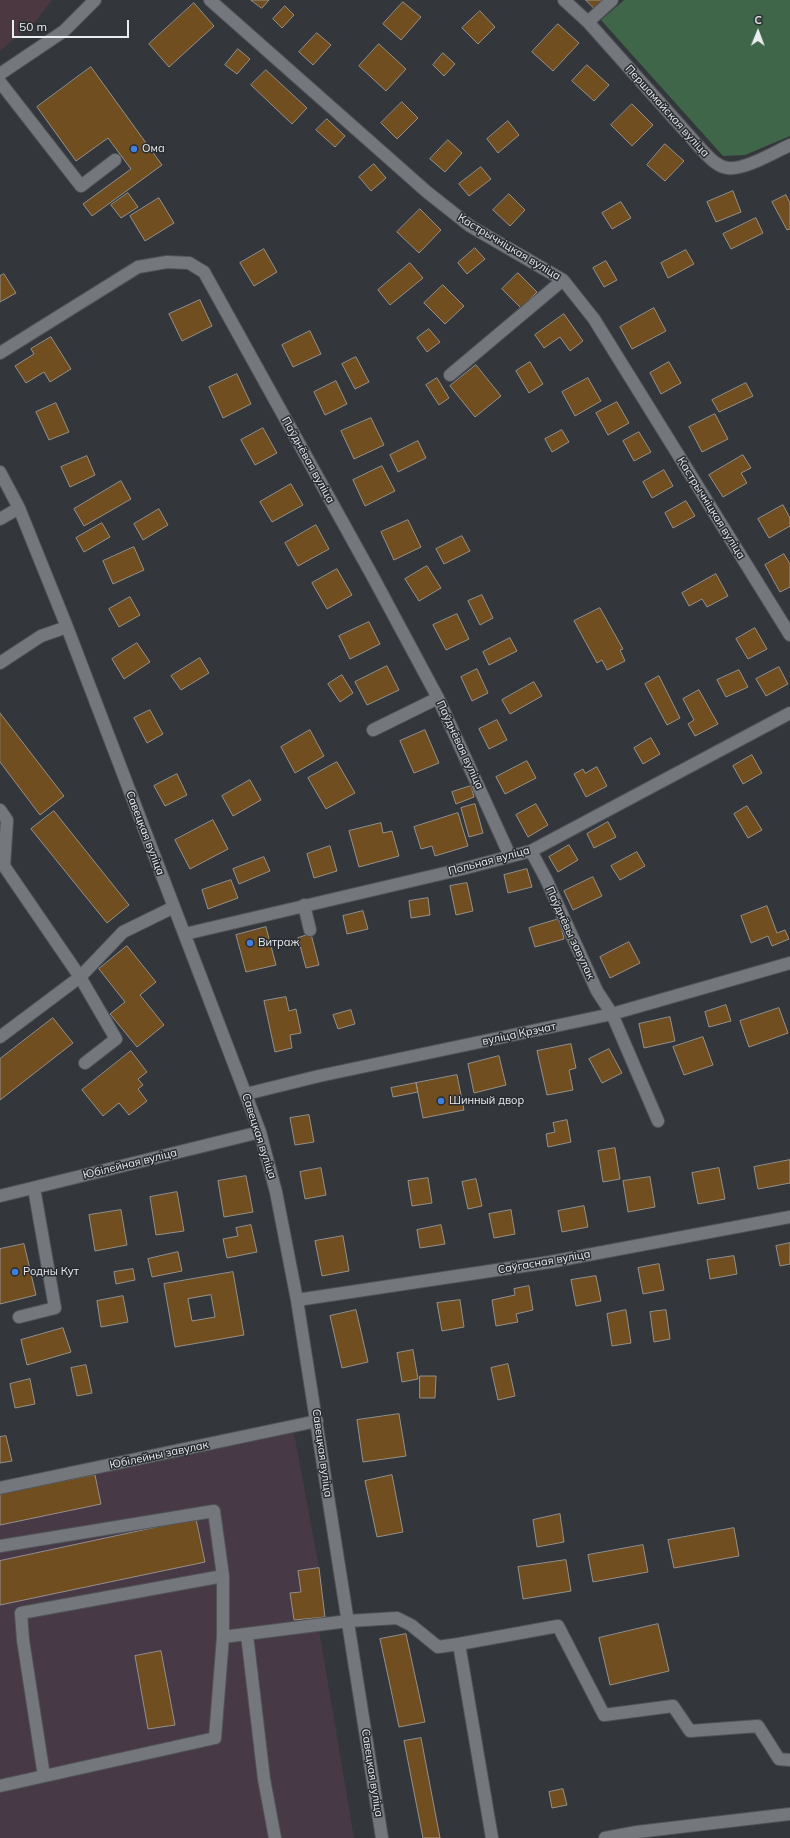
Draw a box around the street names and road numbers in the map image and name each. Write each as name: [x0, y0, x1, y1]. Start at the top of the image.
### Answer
street label: Першамайская вуліца: [622, 62, 712, 160]
street label: Кастрычніцкая вуліца: [455, 211, 563, 283]
street label: Паўднёвая вуліца: [279, 415, 337, 505]
street label: Кастрычніцкая вуліца: [674, 455, 748, 561]
street label: Паўднёвая вуліца: [434, 699, 486, 791]
street label: Савецкая вуліца: [123, 789, 167, 877]
street label: Польная вуліца: [447, 844, 531, 878]
street label: Паўднёвы завулак: [543, 885, 597, 981]
street label: вуліца Крэчат: [481, 1020, 557, 1048]
street label: Савецкая вуліца: [239, 1092, 279, 1180]
street label: Юбілейная вуліца: [82, 1146, 178, 1182]
street label: Саўгасная вуліца: [497, 1247, 591, 1277]
street label: Савецкая вуліца: [309, 1408, 335, 1498]
street label: Юбілейны завулак: [108, 1438, 210, 1472]
street label: Савецкая вуліца: [359, 1728, 385, 1818]

